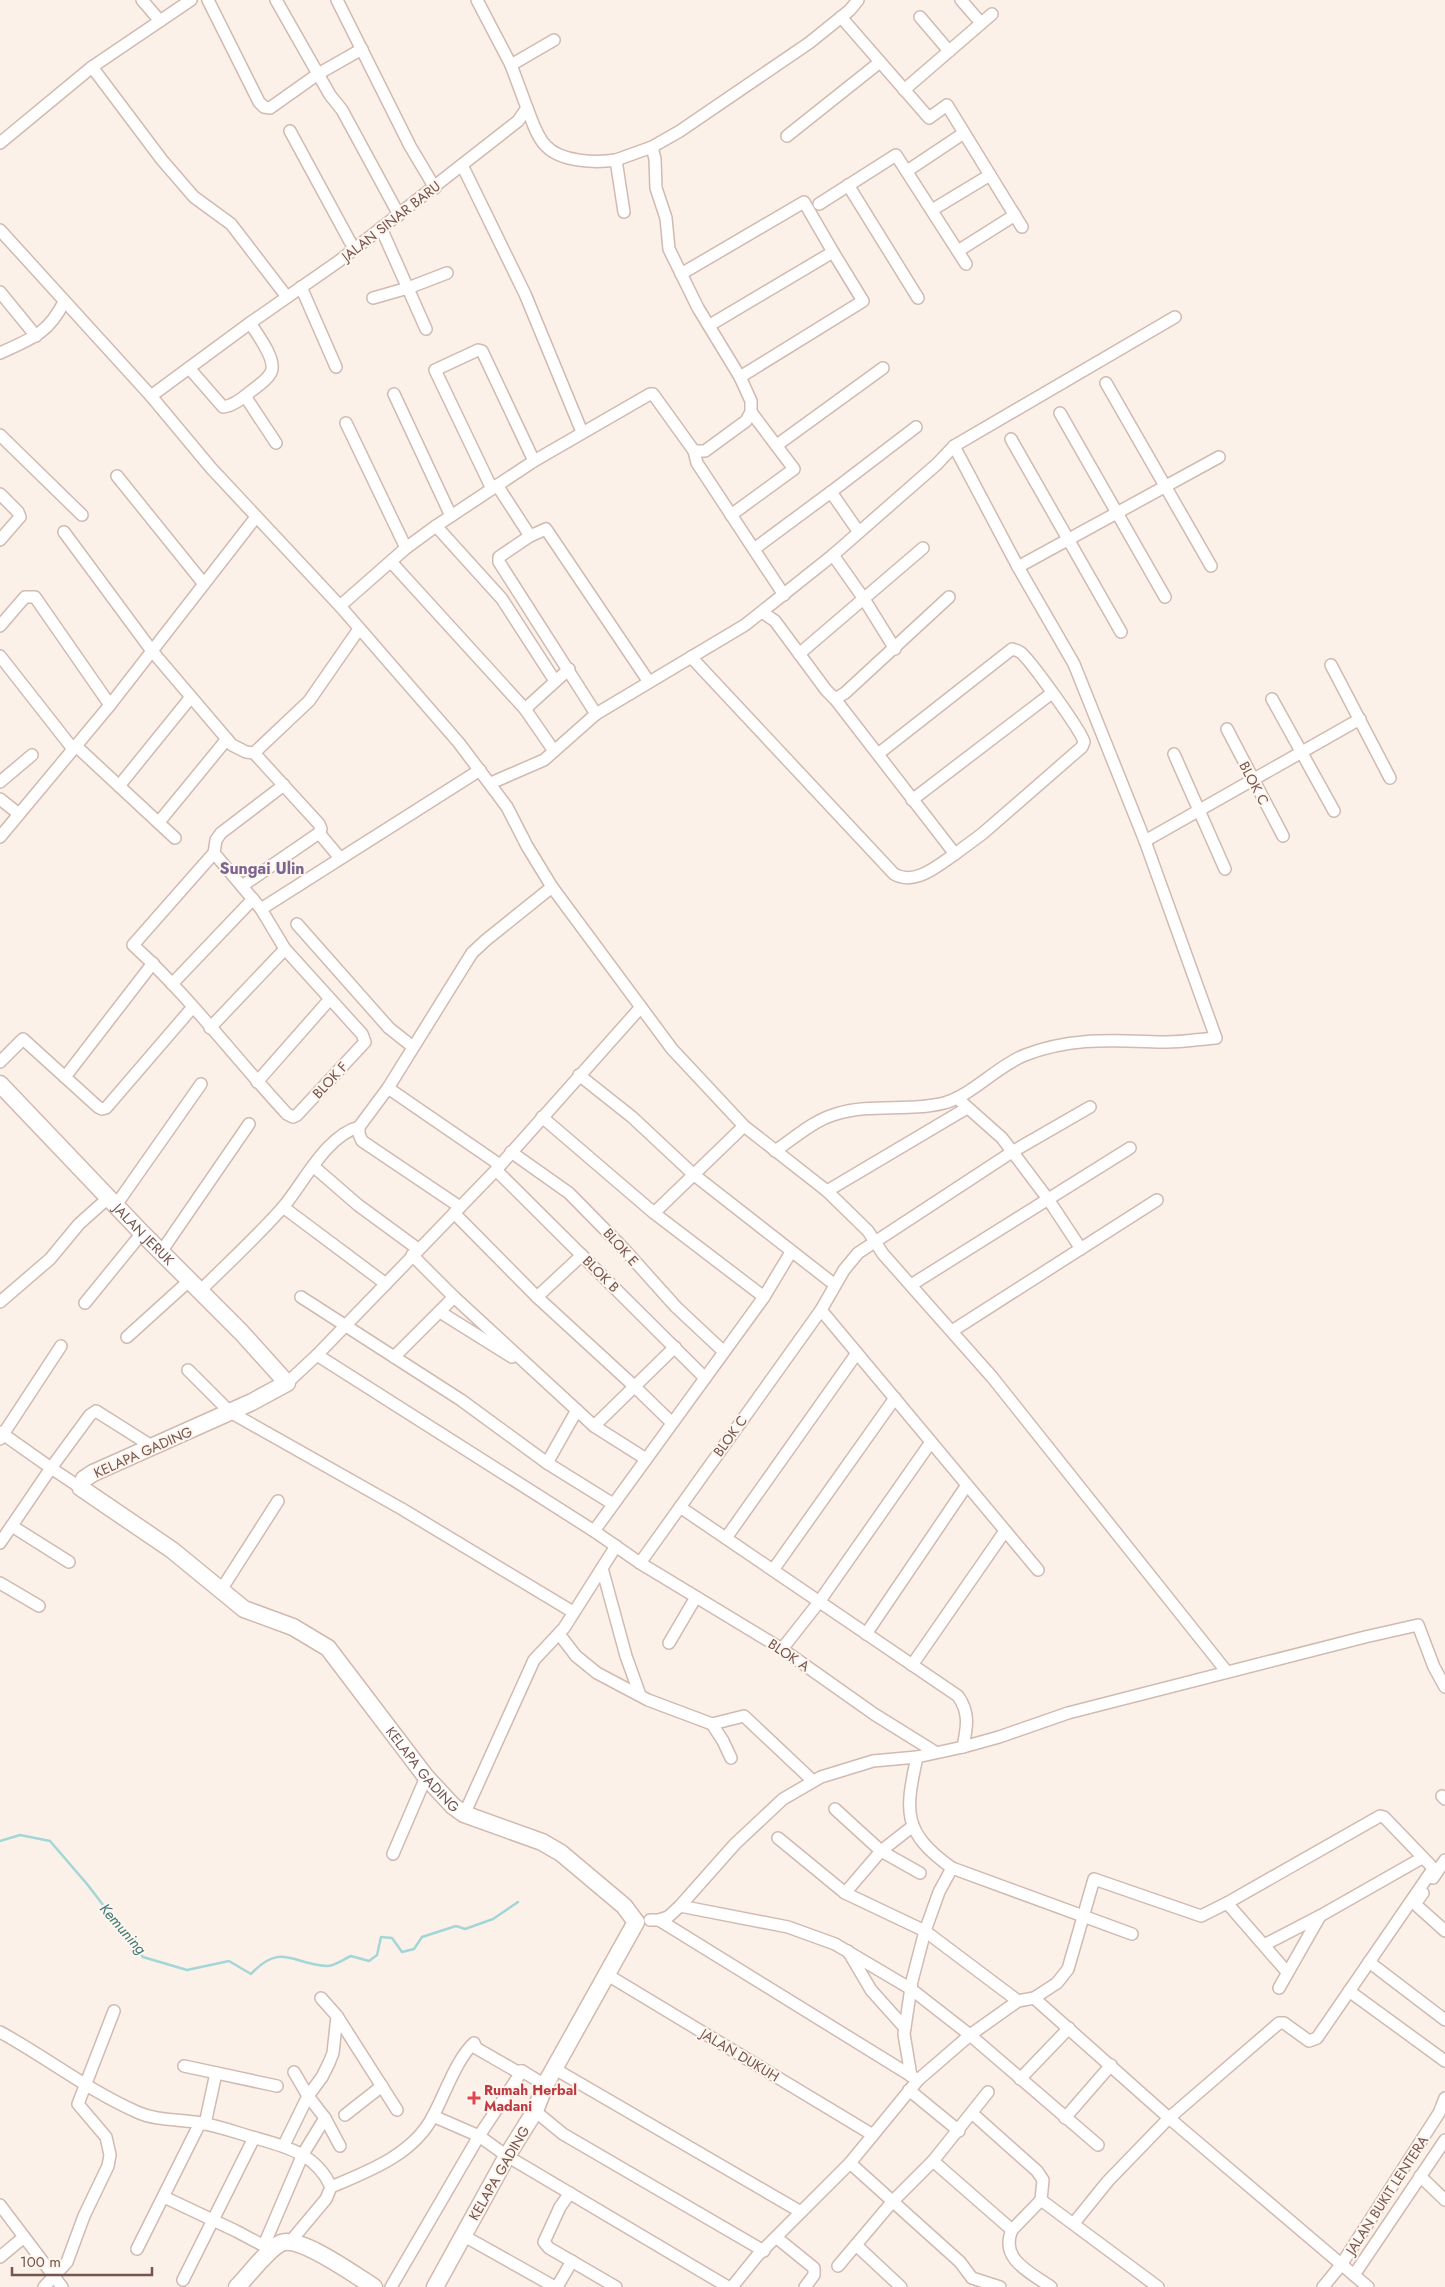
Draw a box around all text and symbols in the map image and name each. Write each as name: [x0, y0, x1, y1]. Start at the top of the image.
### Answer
street label: JALAN SINAR BARU: [336, 176, 445, 267]
street label: BLOK C: [1234, 758, 1274, 808]
district label: Sungai Ulin: [219, 857, 305, 880]
street label: BLOK F: [308, 1057, 352, 1103]
street label: JALAN JERUK: [108, 1198, 179, 1270]
street label: BLOK E: [599, 1224, 643, 1270]
street label: BLOK B: [578, 1251, 624, 1297]
street label: BLOK C: [708, 1411, 752, 1461]
street label: KELAPA GADING: [91, 1421, 196, 1483]
street label: BLOK A: [764, 1634, 814, 1677]
street label: KELAPA GADING: [381, 1722, 463, 1817]
water label: Kemuning: [94, 1899, 152, 1960]
street label: JALAN DUKUH: [695, 2023, 783, 2086]
place label: Rumah Herbal Madani: [484, 2080, 577, 2116]
marker: Rumah Herbal Madani: [468, 2092, 480, 2104]
street label: KELAPA GADING: [464, 2122, 534, 2224]
street label: JALAN BUKIT LENTERA: [1340, 2131, 1433, 2260]
scale bar: [12, 2244, 152, 2276]
text: 100 m: [20, 2251, 61, 2273]

